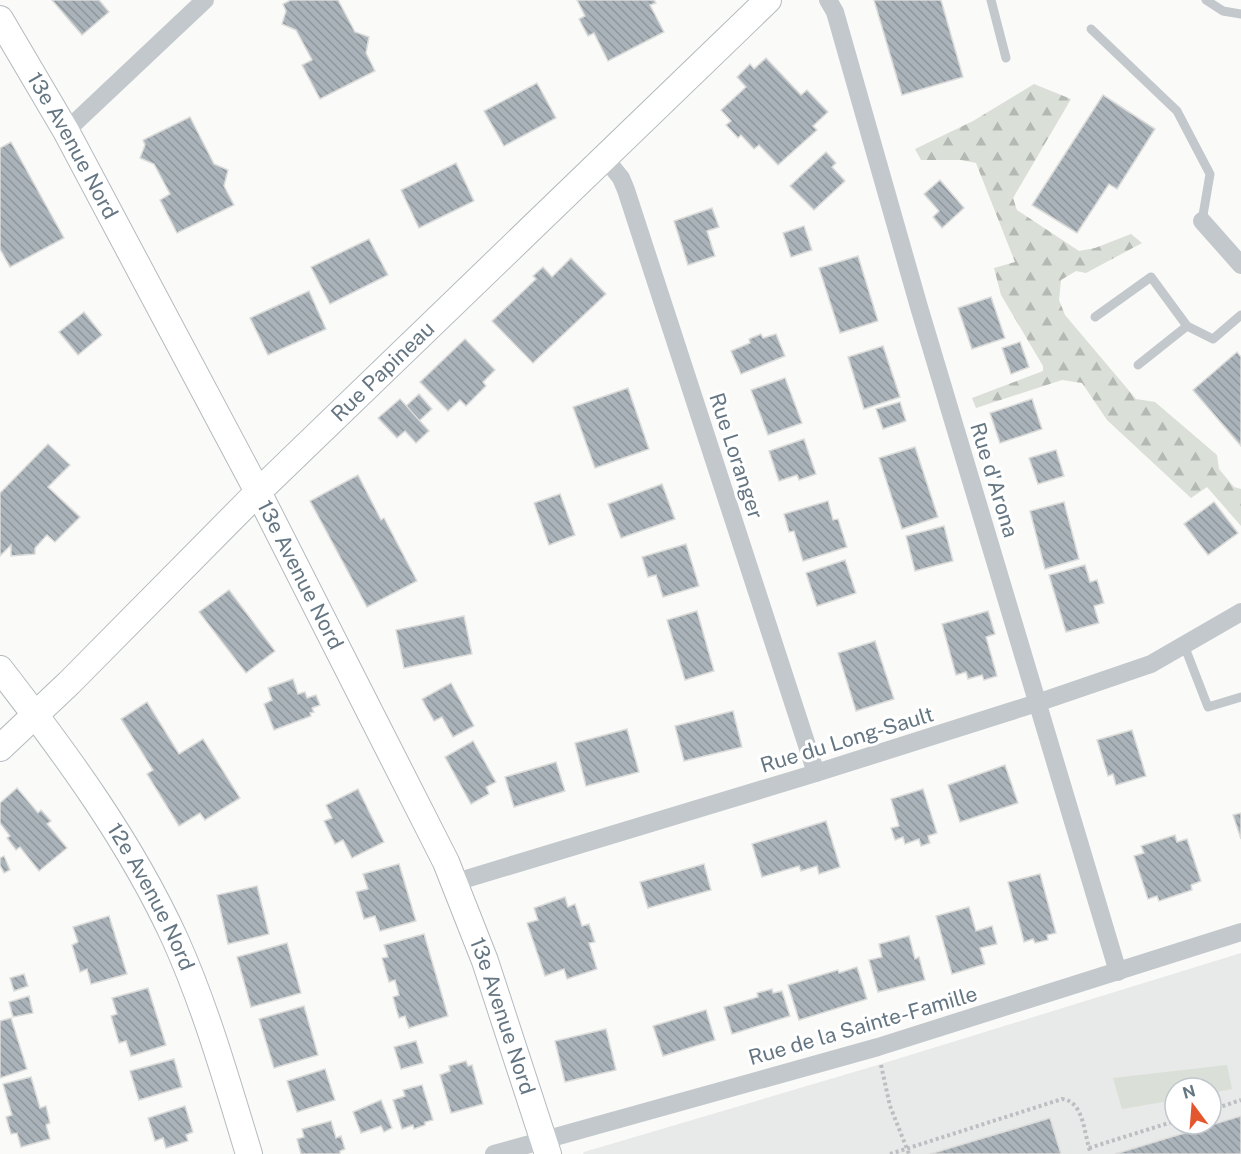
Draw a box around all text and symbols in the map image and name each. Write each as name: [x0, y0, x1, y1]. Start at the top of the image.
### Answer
street label: 13e Avenue Nord: [22, 68, 123, 223]
street label: Rue Papineau: [326, 316, 439, 427]
street label: Rue Loranger: [704, 390, 769, 522]
street label: Rue d'Arona: [965, 419, 1024, 540]
street label: 13e Avenue Nord: [252, 496, 349, 654]
street label: Rue du Long-Sault: [757, 701, 936, 778]
street label: 12e Avenue Nord: [102, 818, 200, 974]
street label: 13e Avenue Nord: [465, 934, 541, 1098]
street label: Rue de la Sainte-Famille: [746, 981, 980, 1070]
north arrow: [1163, 1076, 1223, 1136]
text: N: [1180, 1081, 1198, 1103]

